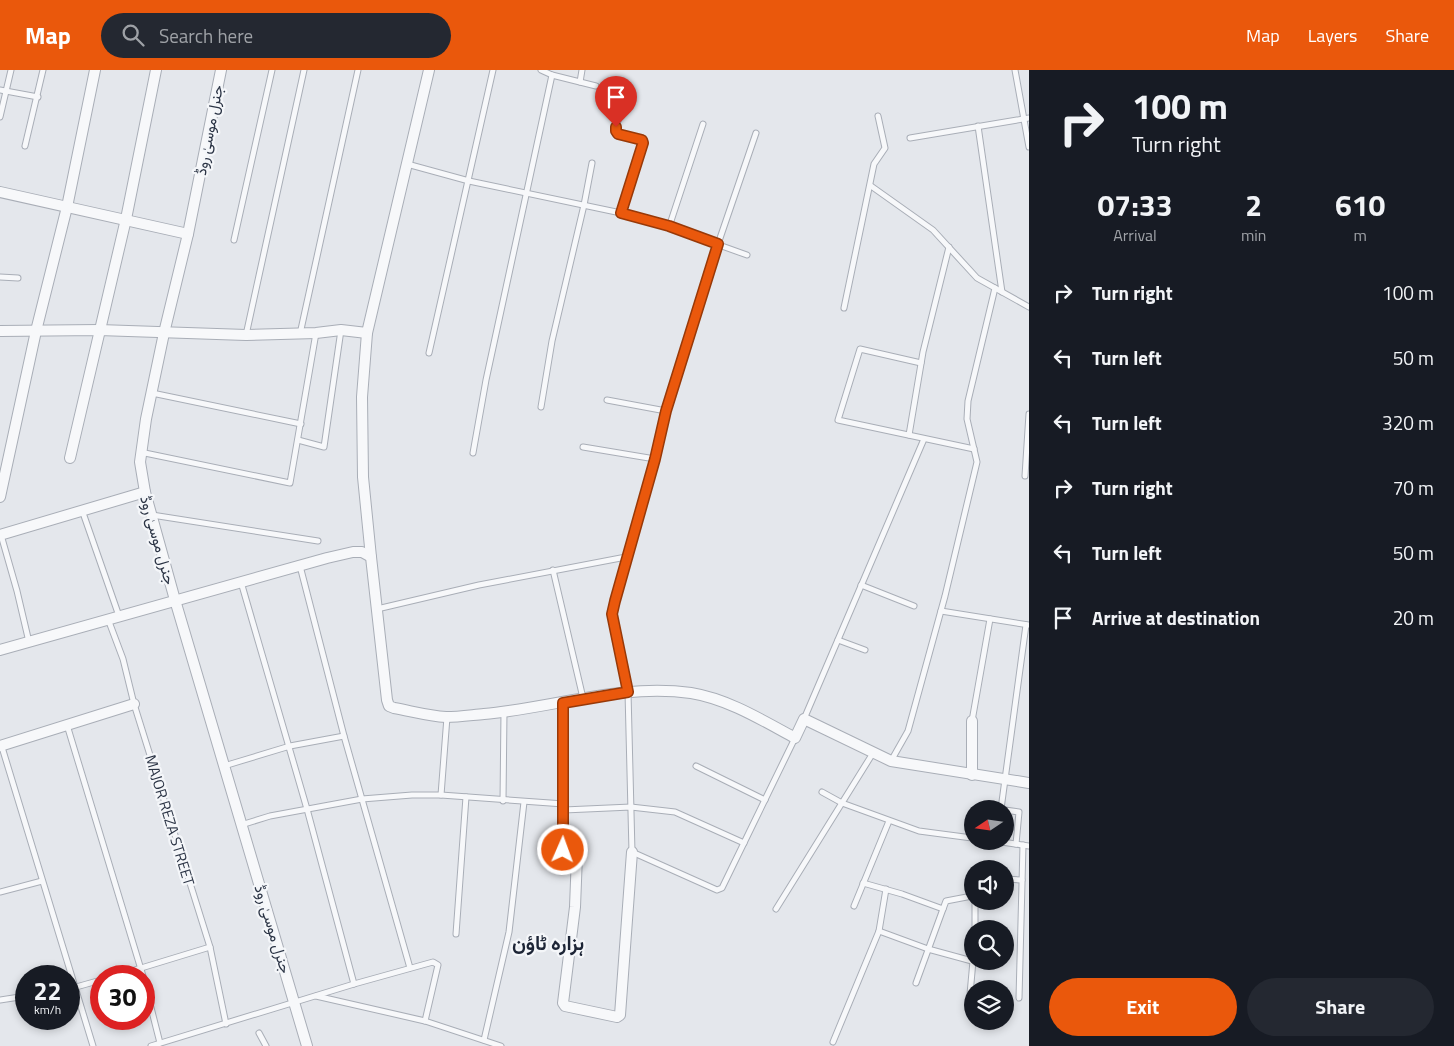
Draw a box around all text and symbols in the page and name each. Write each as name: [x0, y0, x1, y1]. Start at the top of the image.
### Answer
search box: [101, 13, 451, 58]
text: Map: [25, 17, 71, 53]
icon: search: [119, 21, 147, 49]
text: Search here: [159, 21, 253, 50]
text: Map: [1246, 22, 1280, 49]
text: Layers: [1308, 22, 1357, 49]
text: Share: [1385, 22, 1429, 49]
pin: [595, 76, 637, 127]
text: 100 m: [1132, 79, 1228, 133]
street label: جنرل موسیٰ روڈ: [189, 83, 229, 177]
icon: arrive: [602, 83, 630, 111]
icon: right: [1049, 90, 1114, 155]
text: Turn right: [1132, 127, 1221, 161]
text: 07:33: [1098, 182, 1172, 228]
text: 2: [1245, 182, 1262, 228]
text: 610: [1335, 182, 1385, 228]
text: Arrival: [1113, 223, 1157, 247]
text: min: [1241, 223, 1266, 247]
text: m: [1354, 223, 1367, 247]
text: Turn right: [1092, 278, 1173, 307]
text: 100 m: [1382, 278, 1434, 307]
icon: right: [1049, 279, 1077, 307]
text: Turn left: [1092, 343, 1162, 372]
text: 50 m: [1393, 343, 1434, 372]
icon: left: [1049, 344, 1077, 372]
text: Turn left: [1092, 408, 1162, 437]
text: 320 m: [1382, 408, 1434, 437]
icon: left: [1049, 409, 1077, 437]
text: Turn right: [1092, 473, 1173, 502]
text: 70 m: [1393, 473, 1434, 502]
icon: right: [1049, 474, 1077, 502]
street label: جنرل موسیٰ روڈ: [134, 493, 182, 587]
text: Turn left: [1092, 538, 1162, 567]
text: 50 m: [1393, 538, 1434, 567]
icon: left: [1049, 539, 1077, 567]
text: Arrive at destination: [1092, 603, 1260, 632]
text: 20 m: [1393, 603, 1434, 632]
icon: arrive: [1049, 604, 1077, 632]
street label: MAJOR REZA STREET: [139, 752, 201, 888]
north arrow: [964, 800, 1014, 850]
map controls: [964, 800, 1014, 1030]
position arrow: [536, 823, 588, 875]
button: sound: [964, 860, 1014, 910]
street label: جنرل موسیٰ روڈ: [249, 882, 297, 976]
button: search: [964, 920, 1014, 970]
district label: ہزارہ ٹاؤن: [512, 927, 584, 958]
speed limit sign: 30: [90, 965, 155, 1030]
text: 22: [33, 972, 62, 1010]
button: Exit: [1049, 978, 1237, 1036]
button: Share: [1247, 978, 1434, 1036]
button: layers: [964, 980, 1014, 1030]
text: km/h: [34, 1000, 61, 1019]

